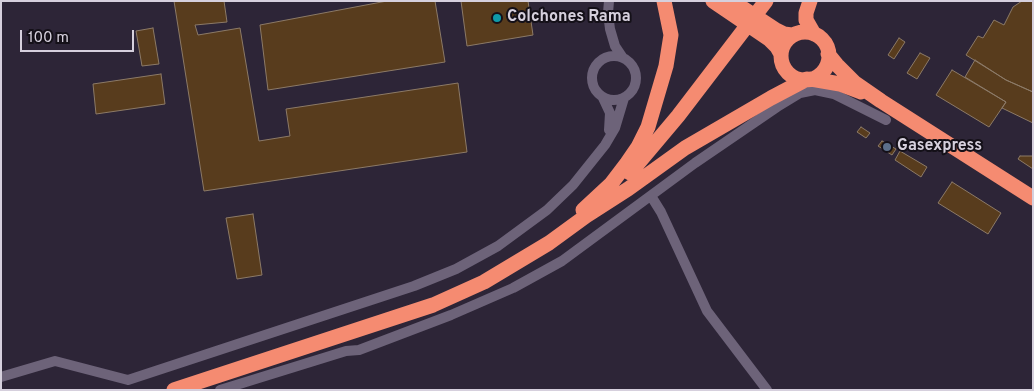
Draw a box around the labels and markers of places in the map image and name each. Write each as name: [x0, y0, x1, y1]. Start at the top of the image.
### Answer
place label: Colchones Rama: [507, 8, 631, 28]
marker: Colchones Rama: [491, 12, 503, 24]
place label: Gasexpress: [897, 137, 982, 157]
marker: Gasexpress: [881, 141, 893, 153]

